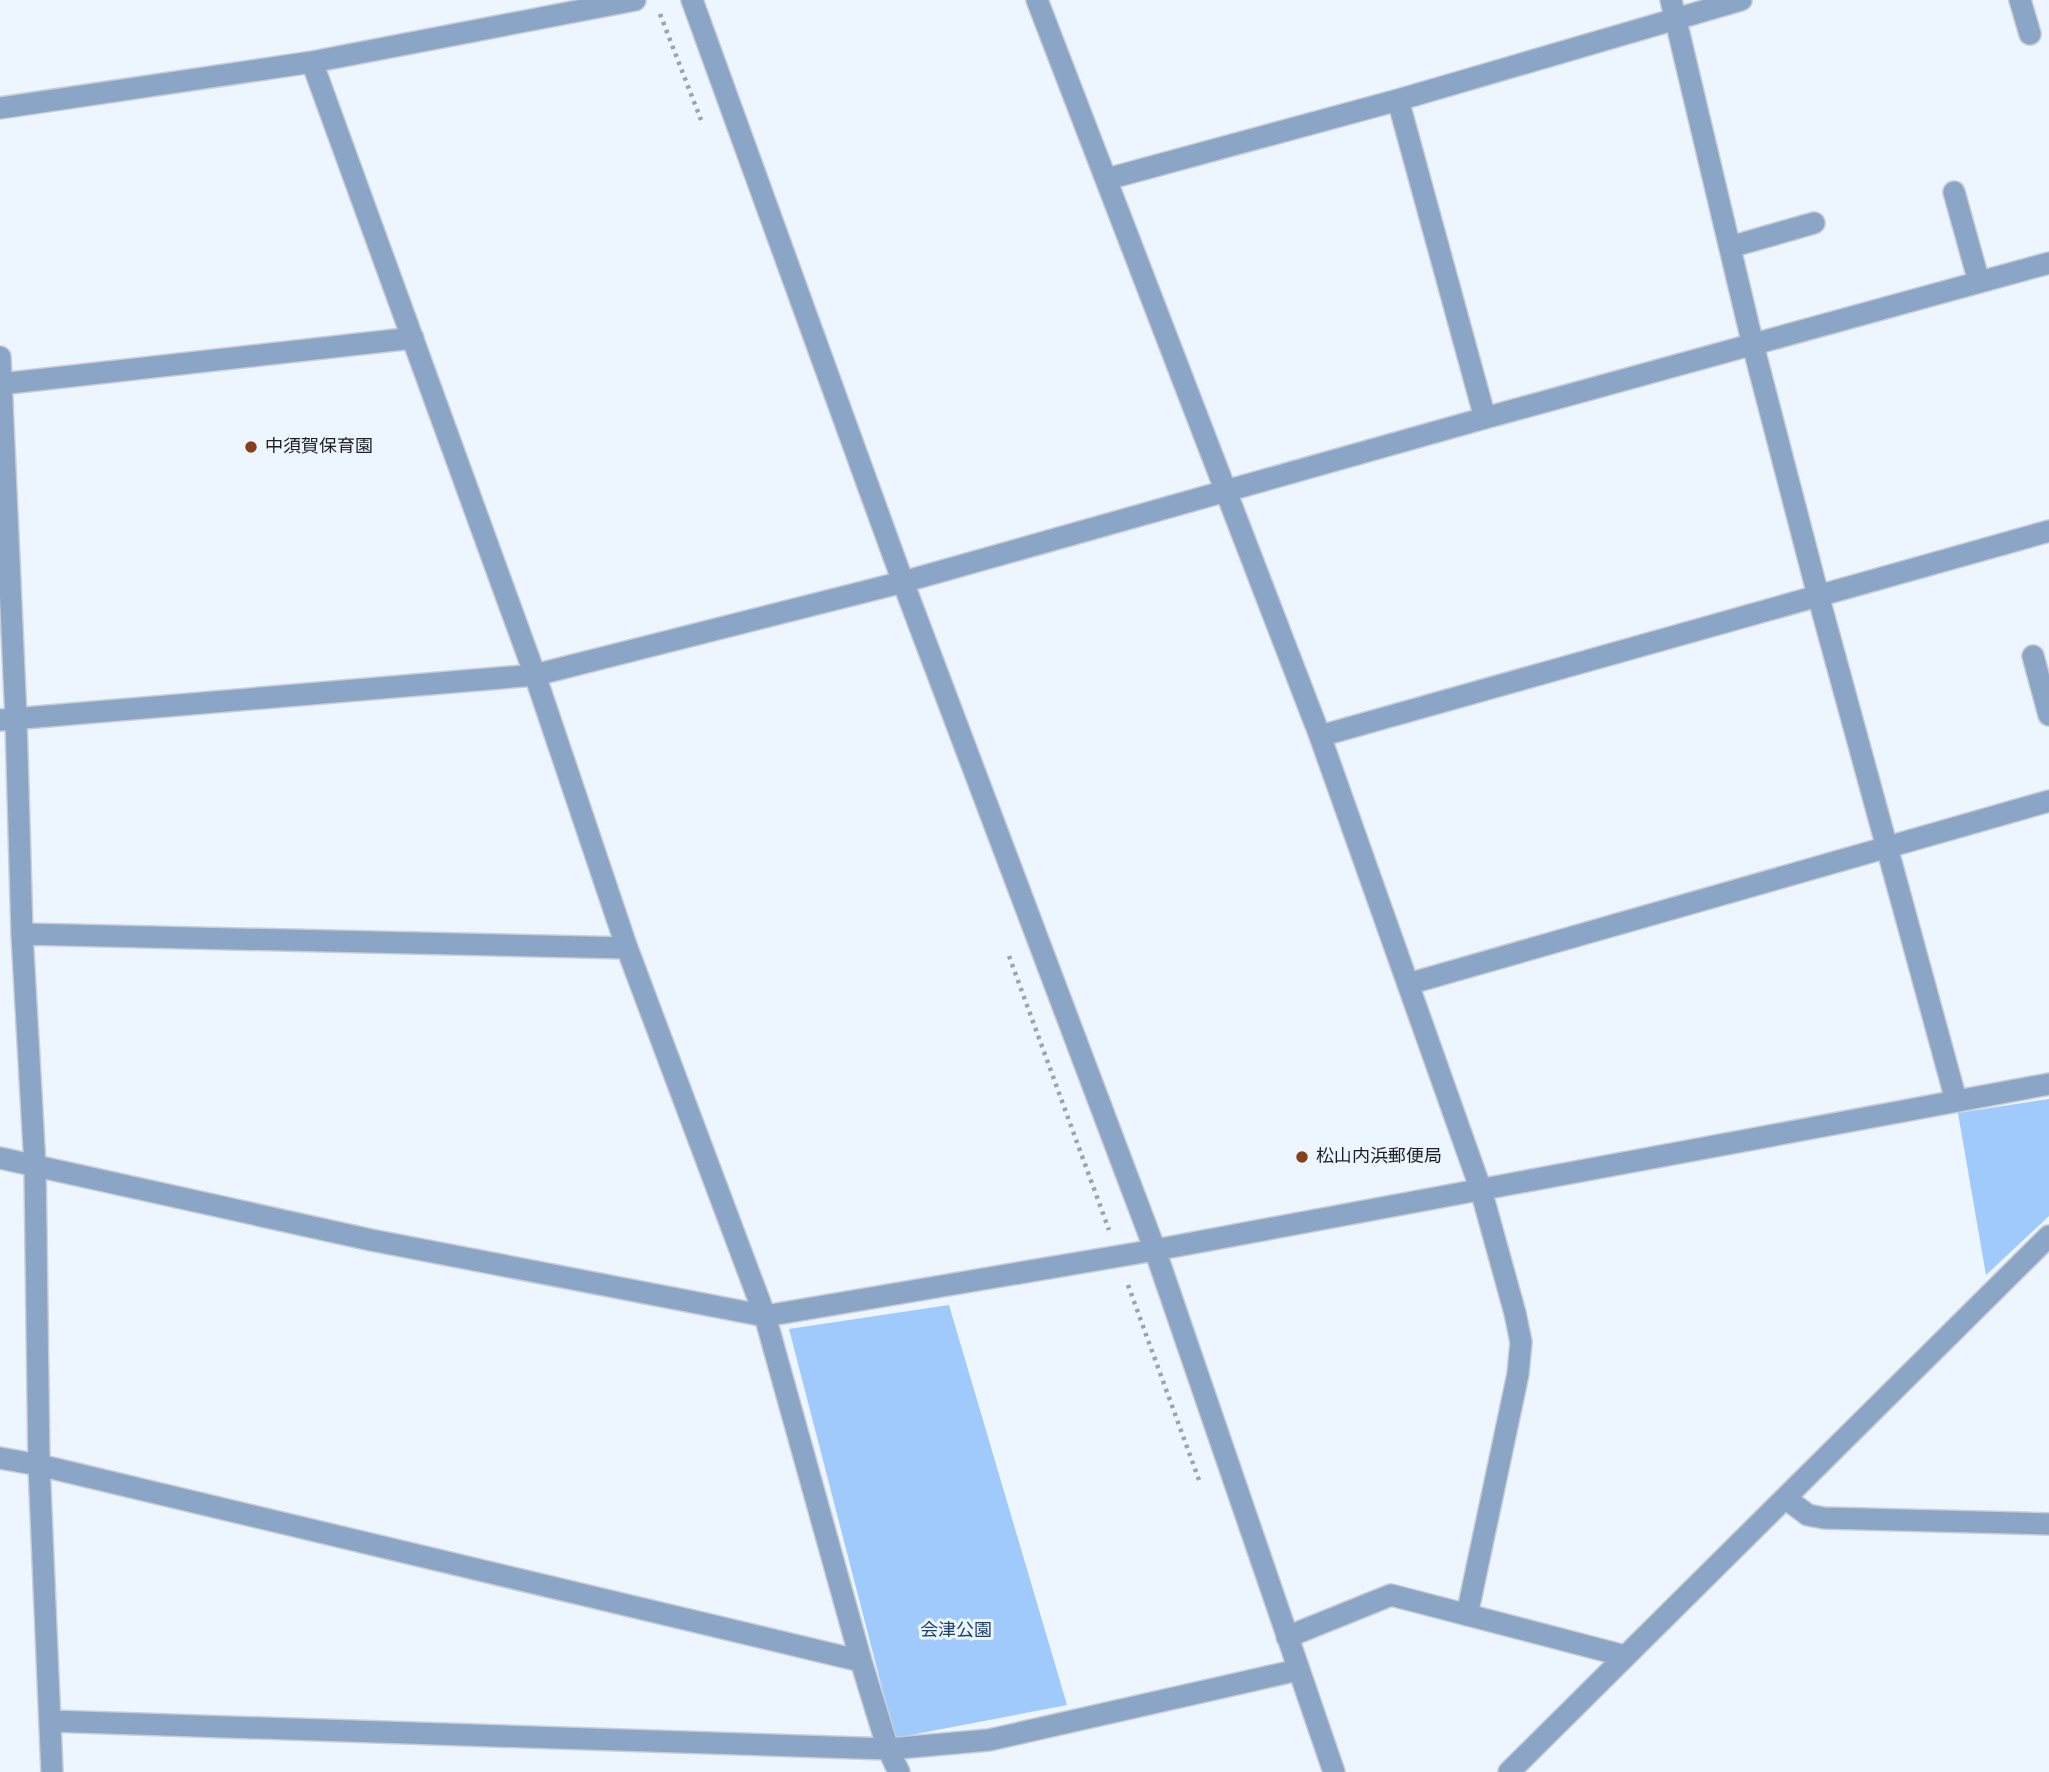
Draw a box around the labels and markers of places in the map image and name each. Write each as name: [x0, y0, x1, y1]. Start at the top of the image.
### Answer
place label: 中須賀保育園: [265, 436, 373, 459]
marker: 中須賀保育園: [243, 439, 259, 455]
place label: 松山内浜郵便局: [1316, 1146, 1442, 1169]
marker: 松山内浜郵便局: [1294, 1149, 1310, 1165]

